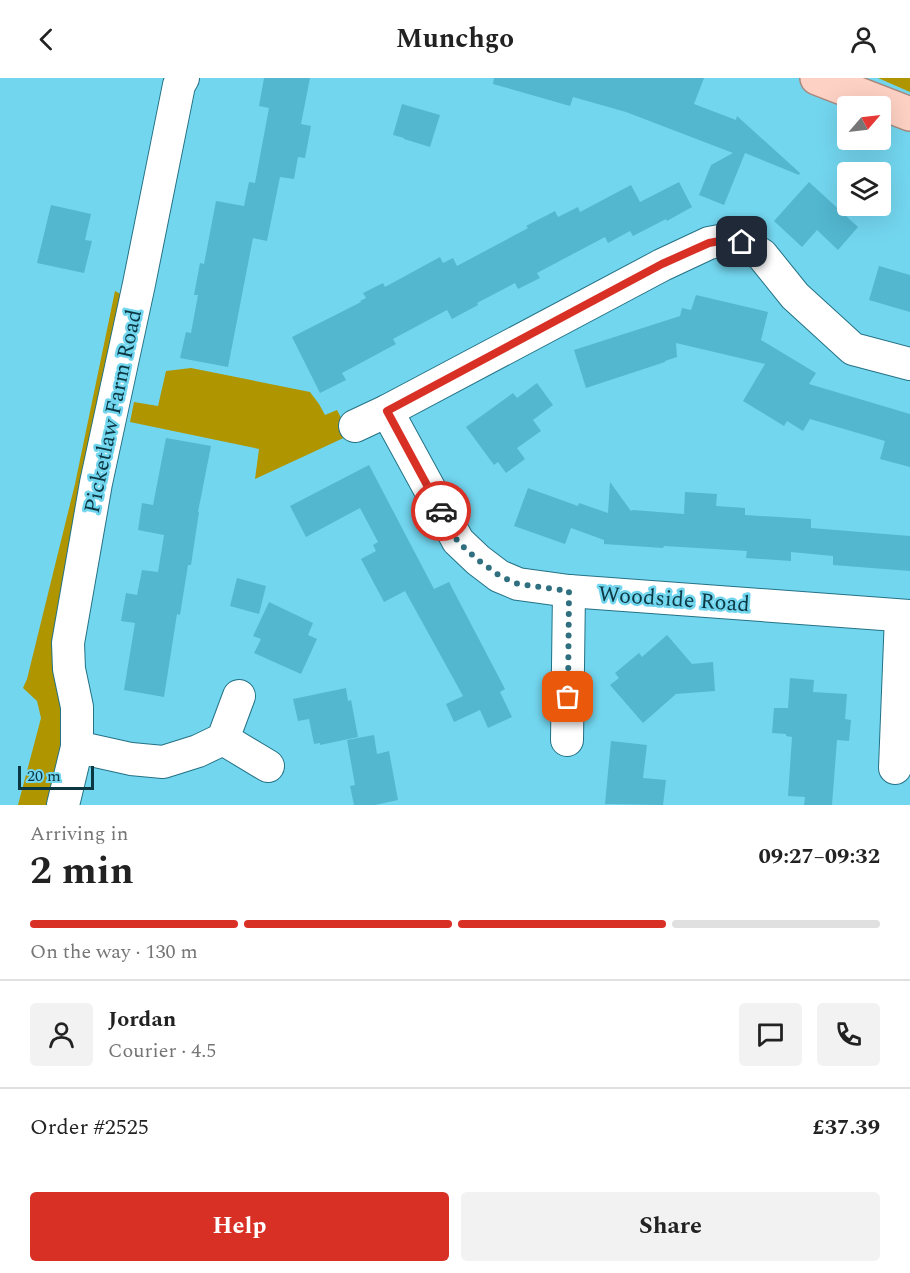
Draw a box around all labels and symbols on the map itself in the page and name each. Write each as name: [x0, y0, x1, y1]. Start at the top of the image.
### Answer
north arrow: [837, 96, 891, 150]
pin: [716, 216, 767, 267]
street label: Picketlaw Farm Road: [76, 306, 151, 516]
courier: [411, 481, 471, 541]
street label: Woodside Road: [597, 578, 751, 621]
pin: [542, 671, 593, 722]
scale bar: [18, 763, 94, 790]

